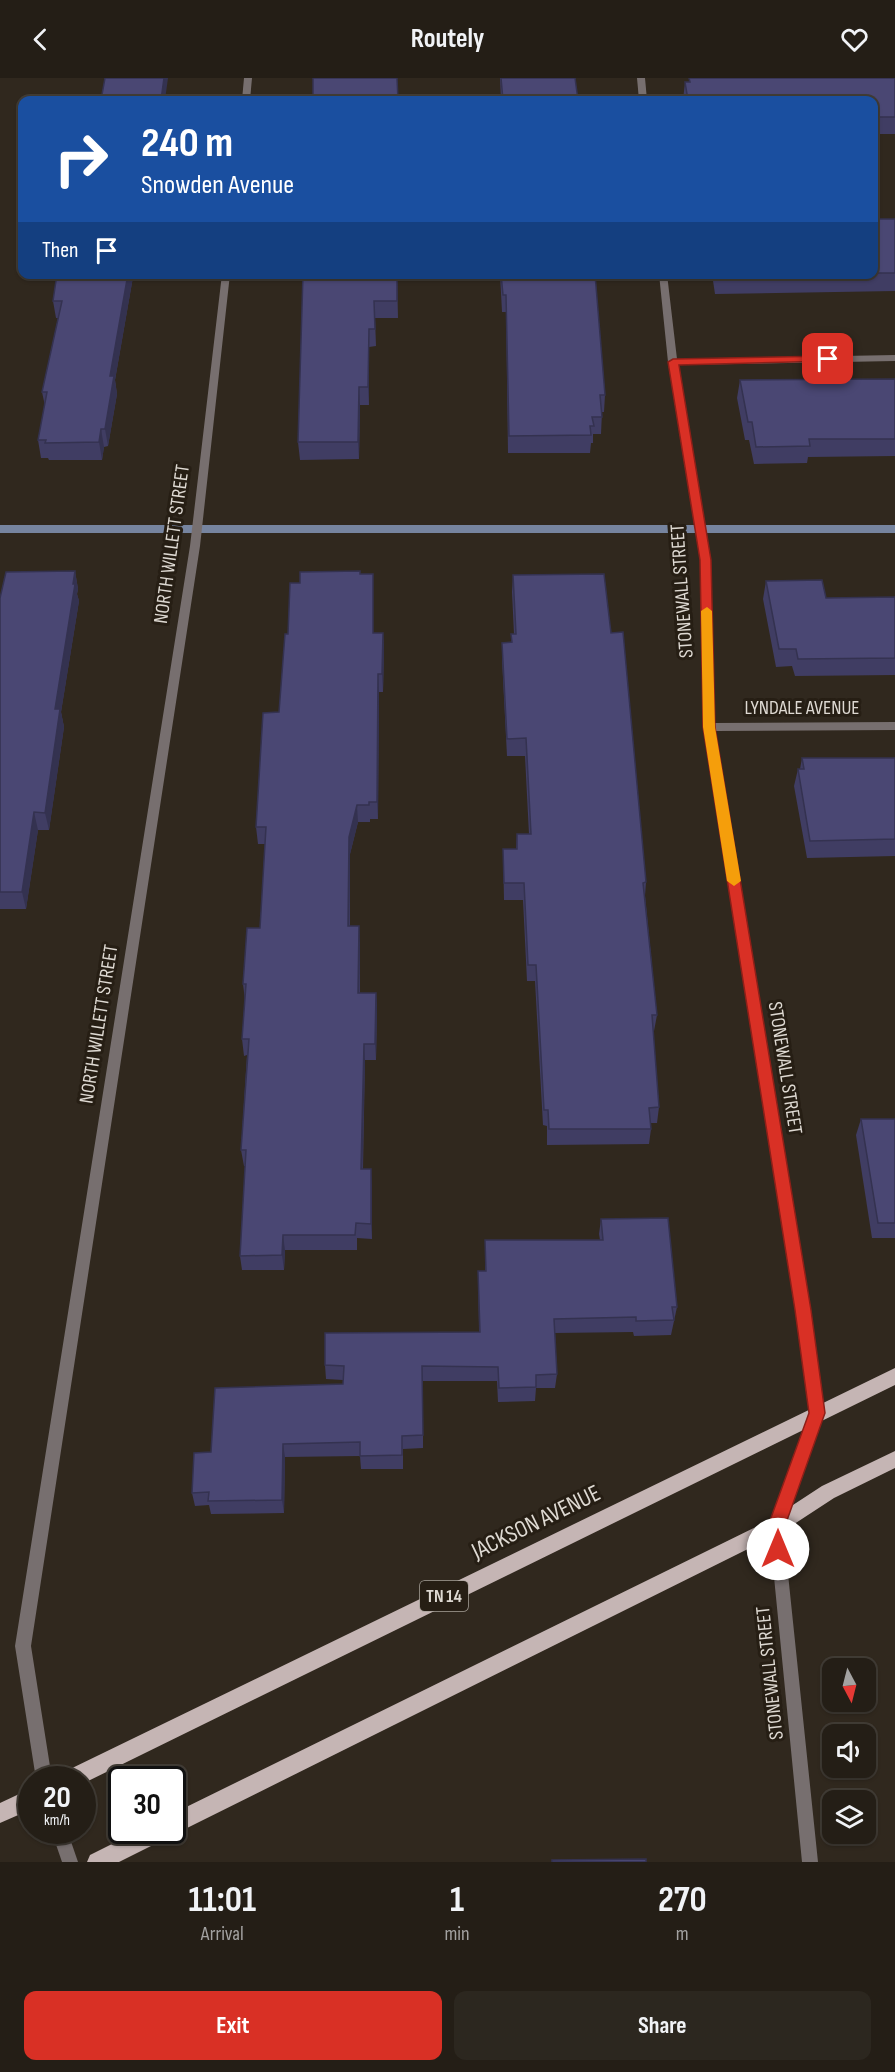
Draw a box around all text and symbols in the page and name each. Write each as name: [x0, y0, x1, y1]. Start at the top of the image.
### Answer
icon: back: [24, 23, 57, 56]
text: Routely: [411, 23, 484, 55]
icon: heart: [838, 23, 871, 56]
text: 240 m: [141, 118, 233, 169]
icon: right: [42, 120, 120, 198]
text: Snowden Avenue: [141, 169, 294, 201]
icon: arrive: [90, 234, 123, 267]
text: Then: [42, 237, 78, 264]
pin: [802, 333, 853, 384]
icon: arrive: [811, 342, 844, 375]
street label: NORTH WILLETT STREET: [149, 463, 195, 625]
street label: STONEWALL STREET: [665, 523, 699, 659]
street label: LYNDALE AVENUE: [744, 696, 860, 720]
street label: NORTH WILLETT STREET: [75, 943, 123, 1105]
street label: STONEWALL STREET: [763, 1000, 807, 1136]
street label: JACKSON AVENUE: [466, 1478, 605, 1566]
position arrow: [746, 1517, 810, 1581]
road number: TN 14: [420, 1581, 468, 1611]
street label: STONEWALL STREET: [751, 1605, 789, 1741]
north arrow: [822, 1658, 876, 1712]
map controls: [822, 1658, 876, 1844]
button: sound: [822, 1724, 876, 1778]
speed limit sign: 30: [108, 1766, 186, 1844]
text: 20: [43, 1780, 71, 1816]
button: layers: [822, 1790, 876, 1844]
text: km/h: [44, 1811, 70, 1830]
text: 11:01: [188, 1879, 256, 1922]
text: 1: [450, 1879, 464, 1922]
text: 270: [658, 1879, 707, 1922]
text: Arrival: [201, 1922, 244, 1946]
text: min: [444, 1922, 470, 1946]
text: m: [676, 1922, 689, 1946]
button: Exit: [24, 1991, 442, 2060]
button: Share: [454, 1991, 871, 2060]

